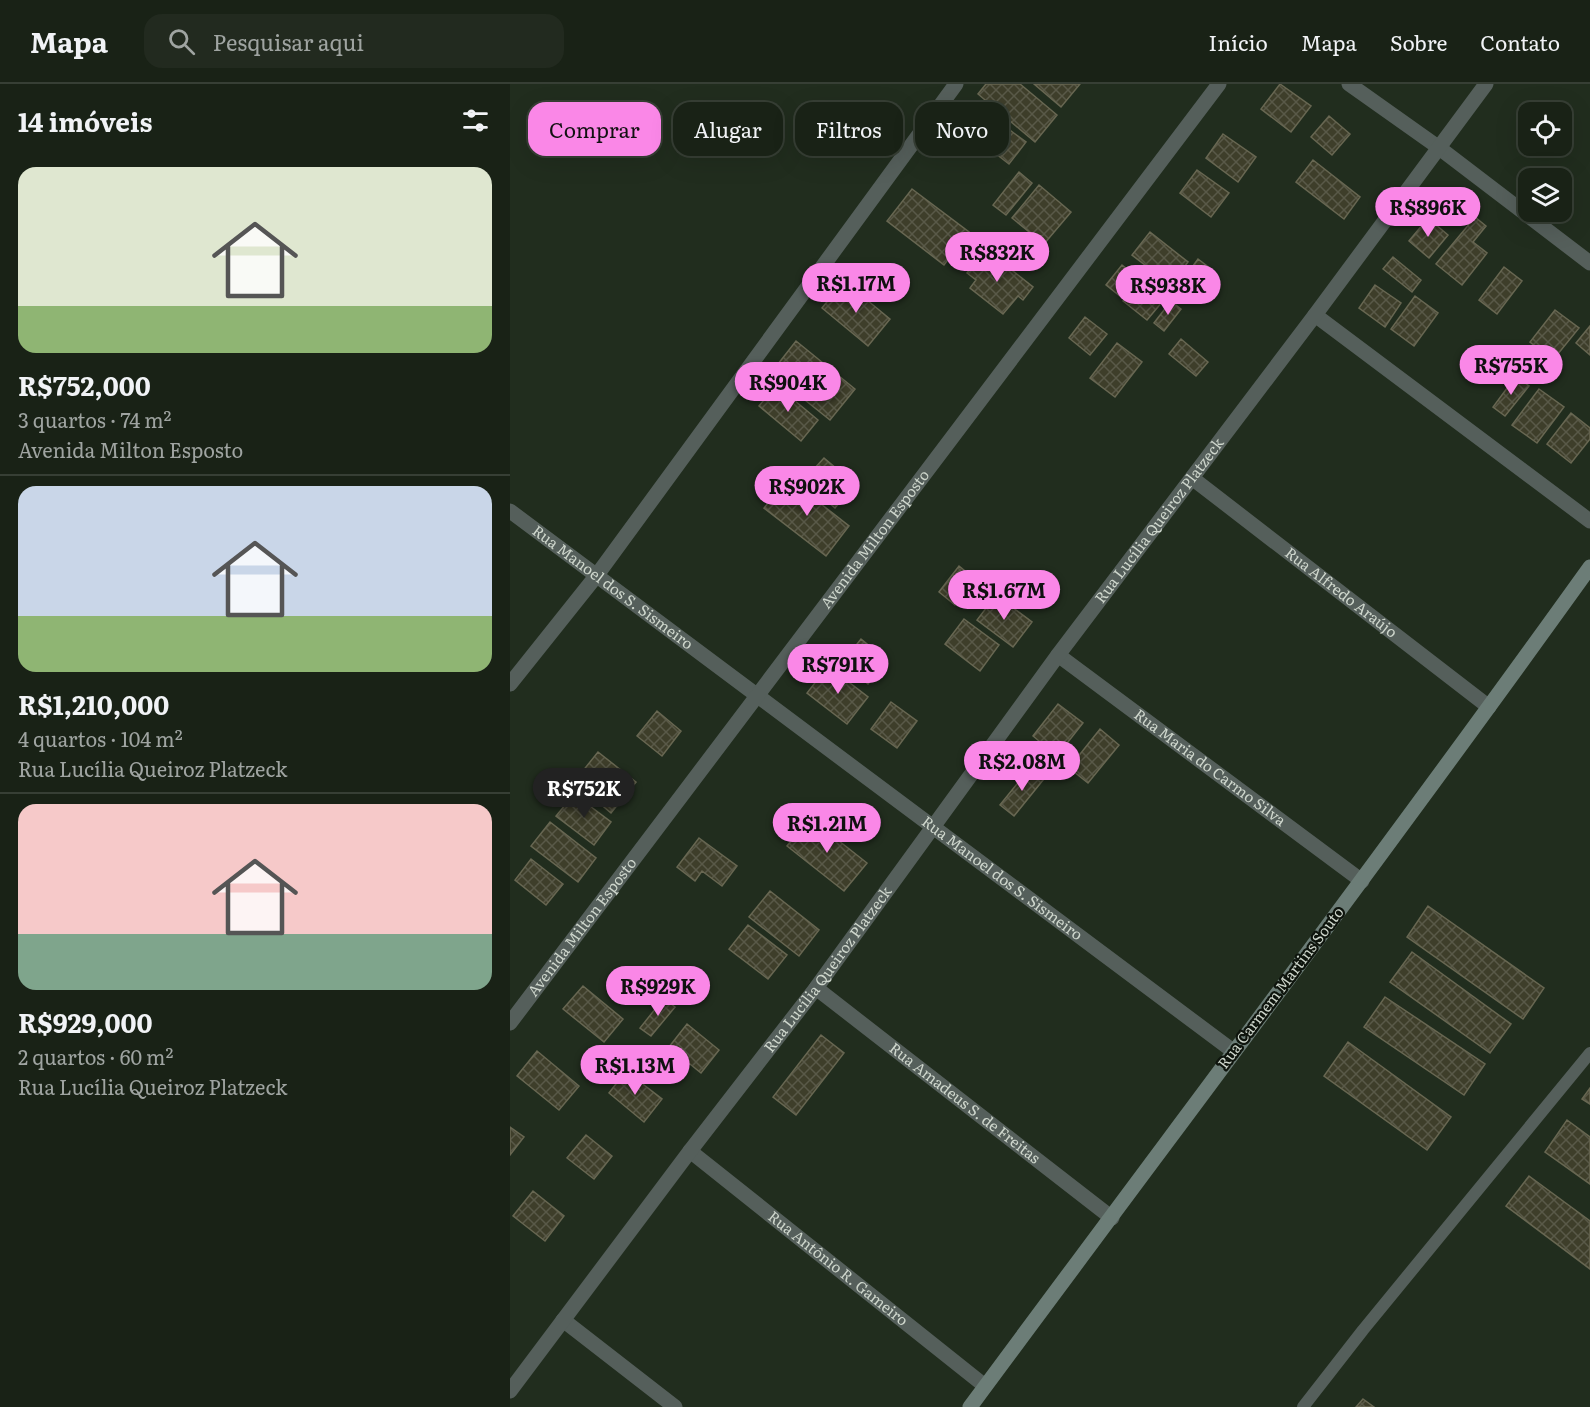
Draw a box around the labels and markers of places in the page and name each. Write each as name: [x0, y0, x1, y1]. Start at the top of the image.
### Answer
pin: R$896K: [1379, 187, 1477, 238]
pin: R$832K: [948, 232, 1046, 283]
pin: R$1.17M: [801, 263, 911, 314]
pin: R$938K: [1119, 265, 1217, 316]
pin: R$755K: [1462, 345, 1560, 396]
pin: R$904K: [739, 362, 837, 413]
pin: R$902K: [758, 466, 856, 517]
pin: R$1.67M: [949, 570, 1059, 621]
pin: R$791K: [789, 644, 887, 695]
pin: R$2.08M: [967, 741, 1077, 792]
pin: R$752K: [535, 768, 633, 819]
pin: R$1.21M: [772, 803, 882, 854]
pin: R$929K: [609, 966, 707, 1017]
pin: R$1.13M: [580, 1045, 690, 1096]

